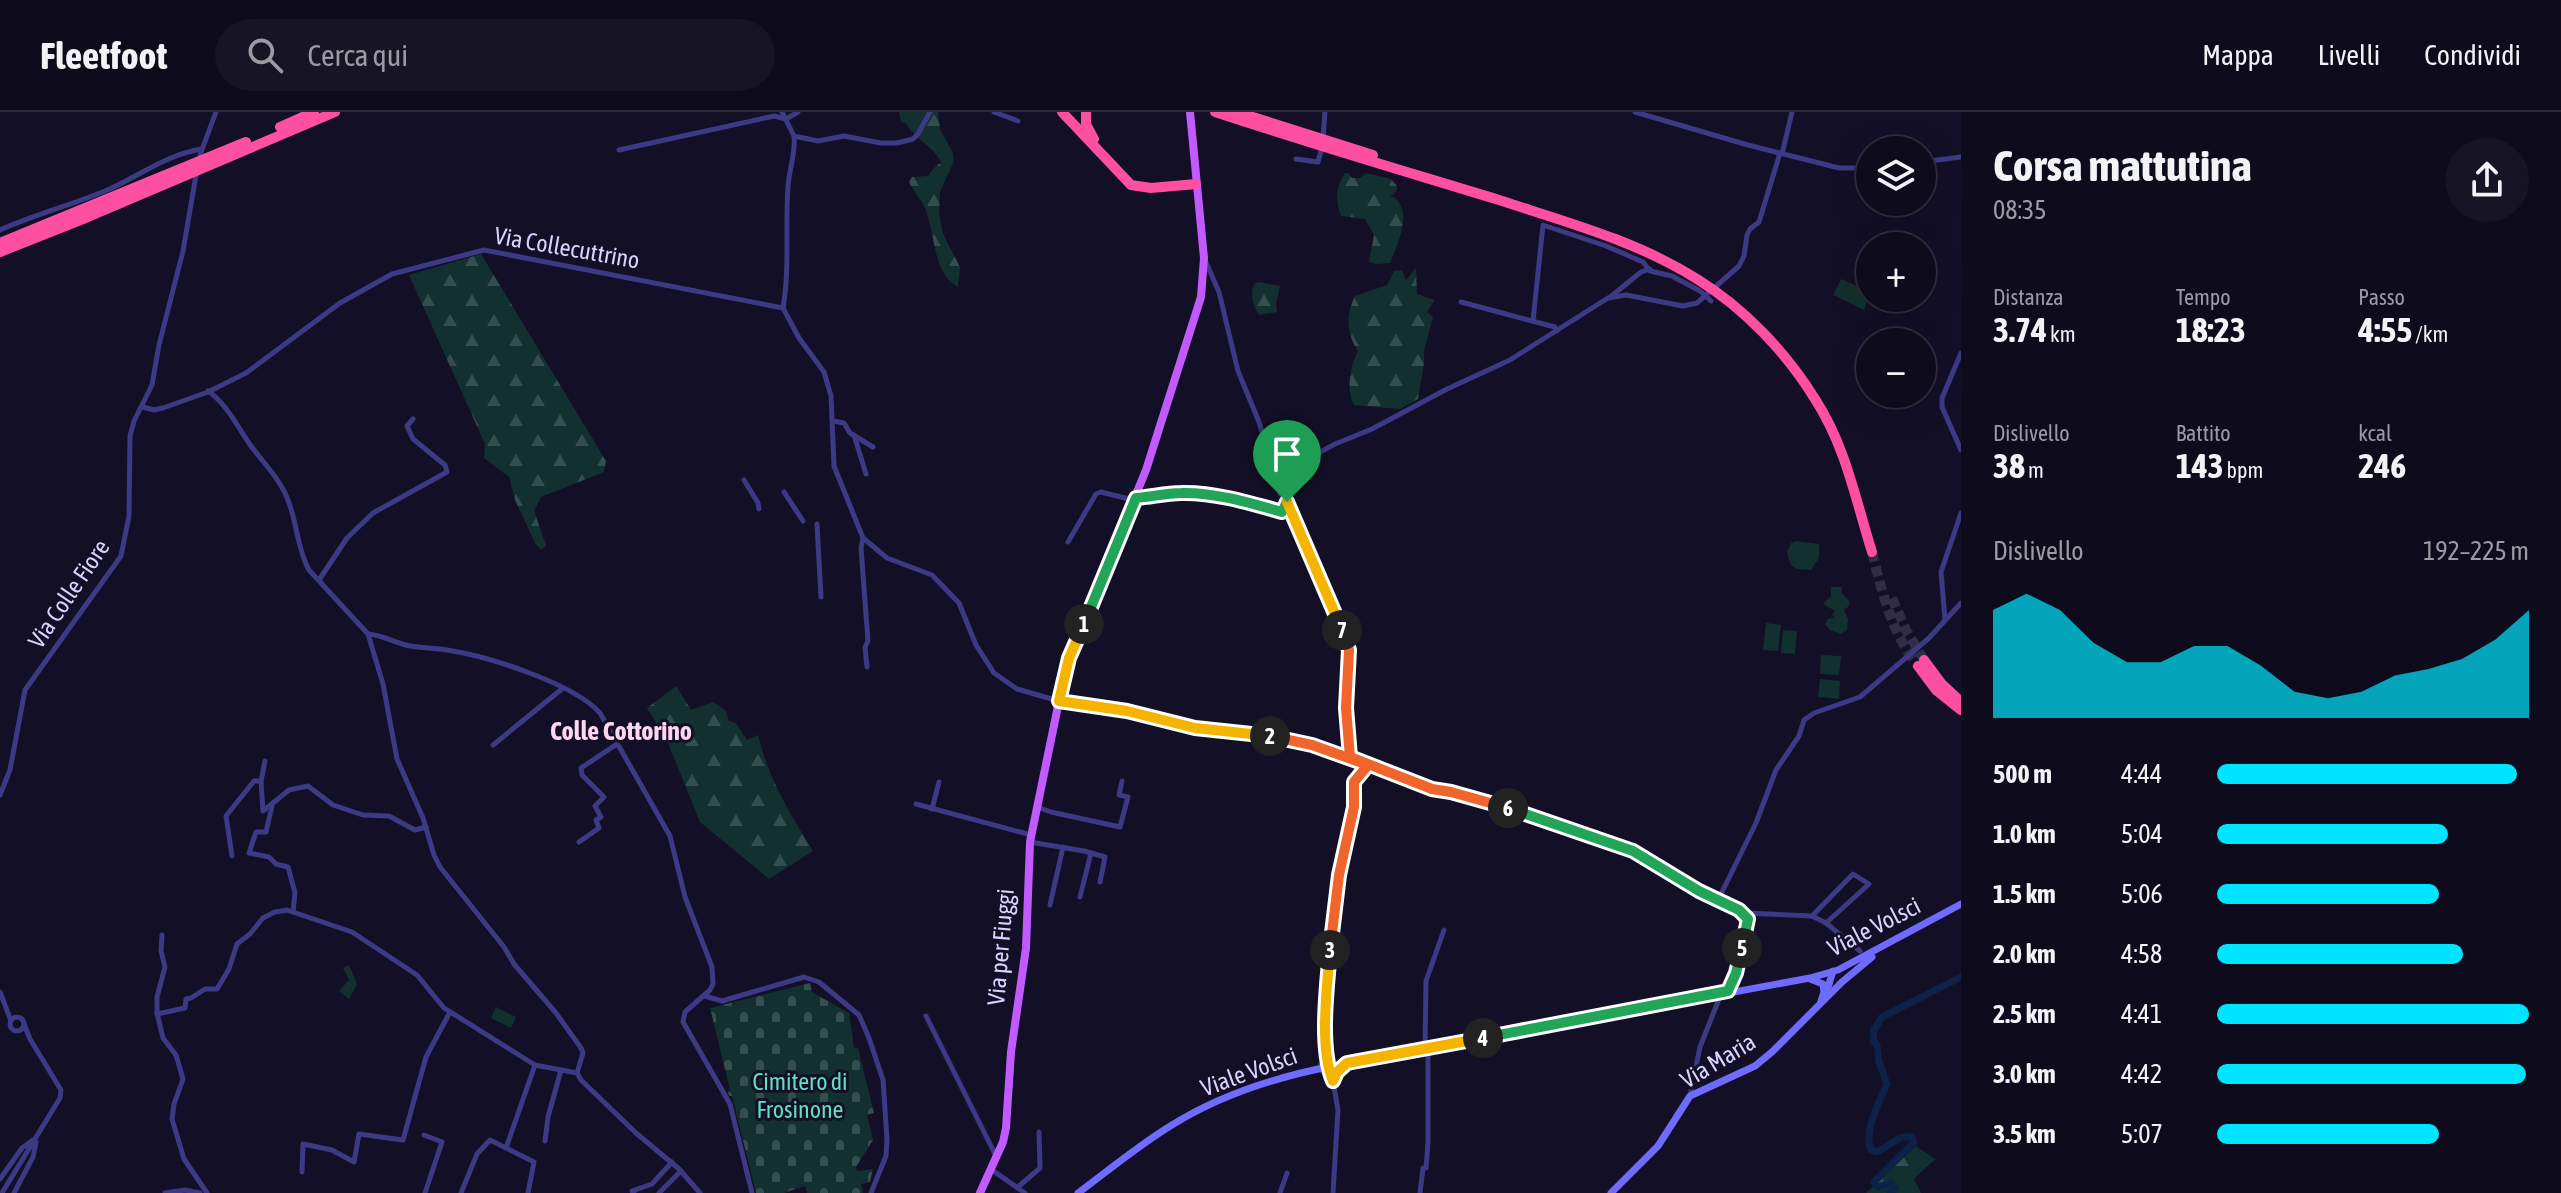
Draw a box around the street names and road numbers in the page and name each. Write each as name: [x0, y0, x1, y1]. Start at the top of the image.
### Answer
street label: Via Collecuttrino: [492, 221, 642, 274]
street label: Via Colle Fiore: [22, 534, 115, 653]
street label: Via per Fiuggi: [982, 888, 1019, 1006]
street label: Viale Volsci: [1823, 892, 1925, 961]
street label: Via Maria: [1675, 1028, 1760, 1093]
street label: Viale Volsci: [1197, 1042, 1301, 1101]

